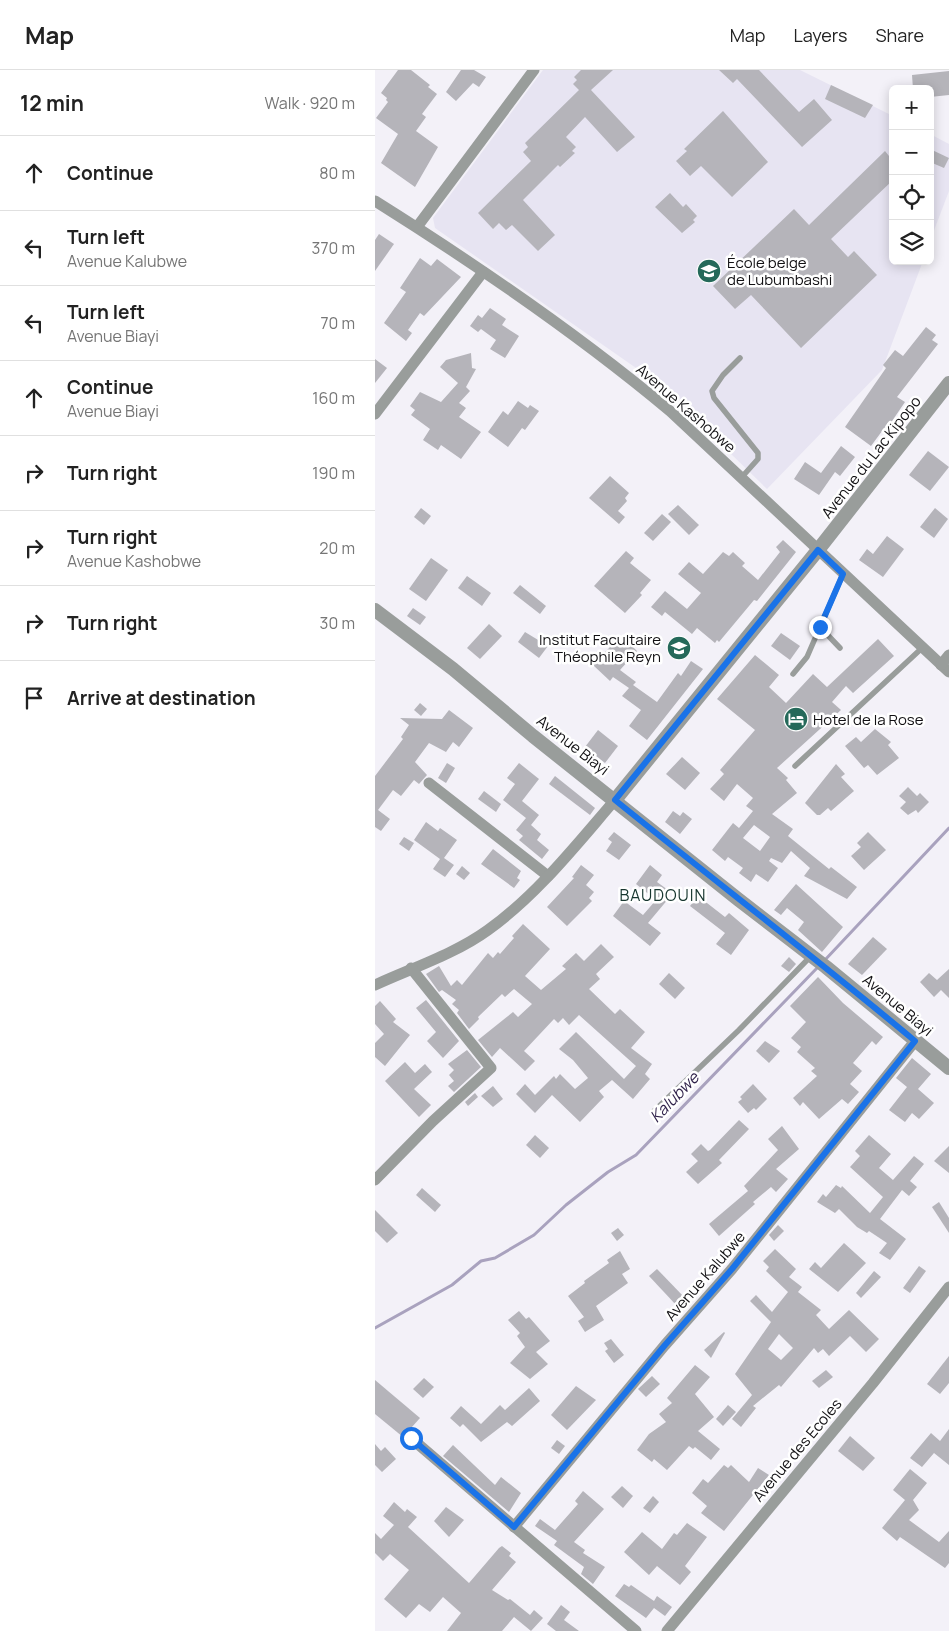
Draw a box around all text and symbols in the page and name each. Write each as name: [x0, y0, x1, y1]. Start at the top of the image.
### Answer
text: Map: [25, 18, 74, 51]
text: Map: [730, 23, 765, 47]
text: Layers: [793, 23, 847, 47]
text: Share: [875, 23, 924, 47]
map controls: [889, 85, 934, 265]
button: +: [889, 85, 934, 130]
text: 12 min: [20, 89, 84, 117]
text: Walk · 920 m: [265, 92, 355, 114]
button: −: [889, 130, 934, 175]
icon: ahead: [20, 159, 48, 187]
text: Continue: [67, 160, 153, 186]
text: 80 m: [319, 162, 355, 184]
button: locate: [889, 175, 934, 220]
button: layers: [889, 220, 934, 265]
text: Turn left: [67, 224, 145, 250]
icon: left: [20, 234, 48, 262]
text: 370 m: [312, 237, 355, 259]
text: Avenue Kalubwe: [67, 250, 187, 272]
place label: École belge de Lubumbashi: [727, 252, 832, 290]
school or university icon: École belge de Lubumbashi: [696, 258, 722, 284]
text: Turn left: [67, 299, 145, 325]
icon: left: [20, 309, 48, 337]
text: 70 m: [320, 312, 355, 334]
text: Avenue Biayi: [67, 325, 159, 347]
street label: Avenue Kashobwe: [632, 359, 741, 457]
text: Continue: [67, 374, 153, 400]
icon: ahead: [20, 384, 48, 412]
text: 160 m: [312, 387, 355, 409]
street label: Avenue du Lac Kipopo: [816, 391, 926, 523]
text: Avenue Biayi: [67, 400, 159, 422]
icon: right: [20, 459, 48, 487]
text: Turn right: [67, 460, 157, 486]
text: 190 m: [312, 462, 355, 484]
text: Turn right: [67, 524, 157, 550]
icon: right: [20, 534, 48, 562]
text: 20 m: [319, 537, 355, 559]
text: Avenue Kashobwe: [67, 550, 201, 572]
icon: right: [20, 609, 48, 637]
text: Turn right: [67, 610, 157, 636]
text: 30 m: [320, 612, 355, 634]
route end: [809, 616, 832, 639]
place label: Institut Facultaire Théophile Reyn: [539, 629, 661, 667]
school or university icon: Institut Facultaire Théophile Reyn: [666, 635, 692, 661]
icon: arrive: [20, 684, 48, 712]
text: Arrive at destination: [67, 685, 256, 711]
hotel icon: Hotel de la Rose: [783, 706, 809, 732]
place label: Hotel de la Rose: [813, 709, 924, 730]
street label: Avenue Biayi: [533, 710, 613, 780]
district label: BAUDOUIN: [619, 884, 707, 906]
street label: Avenue Biayi: [858, 969, 938, 1041]
water label: Kalubwe: [645, 1066, 705, 1127]
street label: Avenue Kalubwe: [660, 1226, 750, 1325]
street label: Avenue des Ecoles: [748, 1394, 846, 1506]
route start: [400, 1427, 423, 1450]

